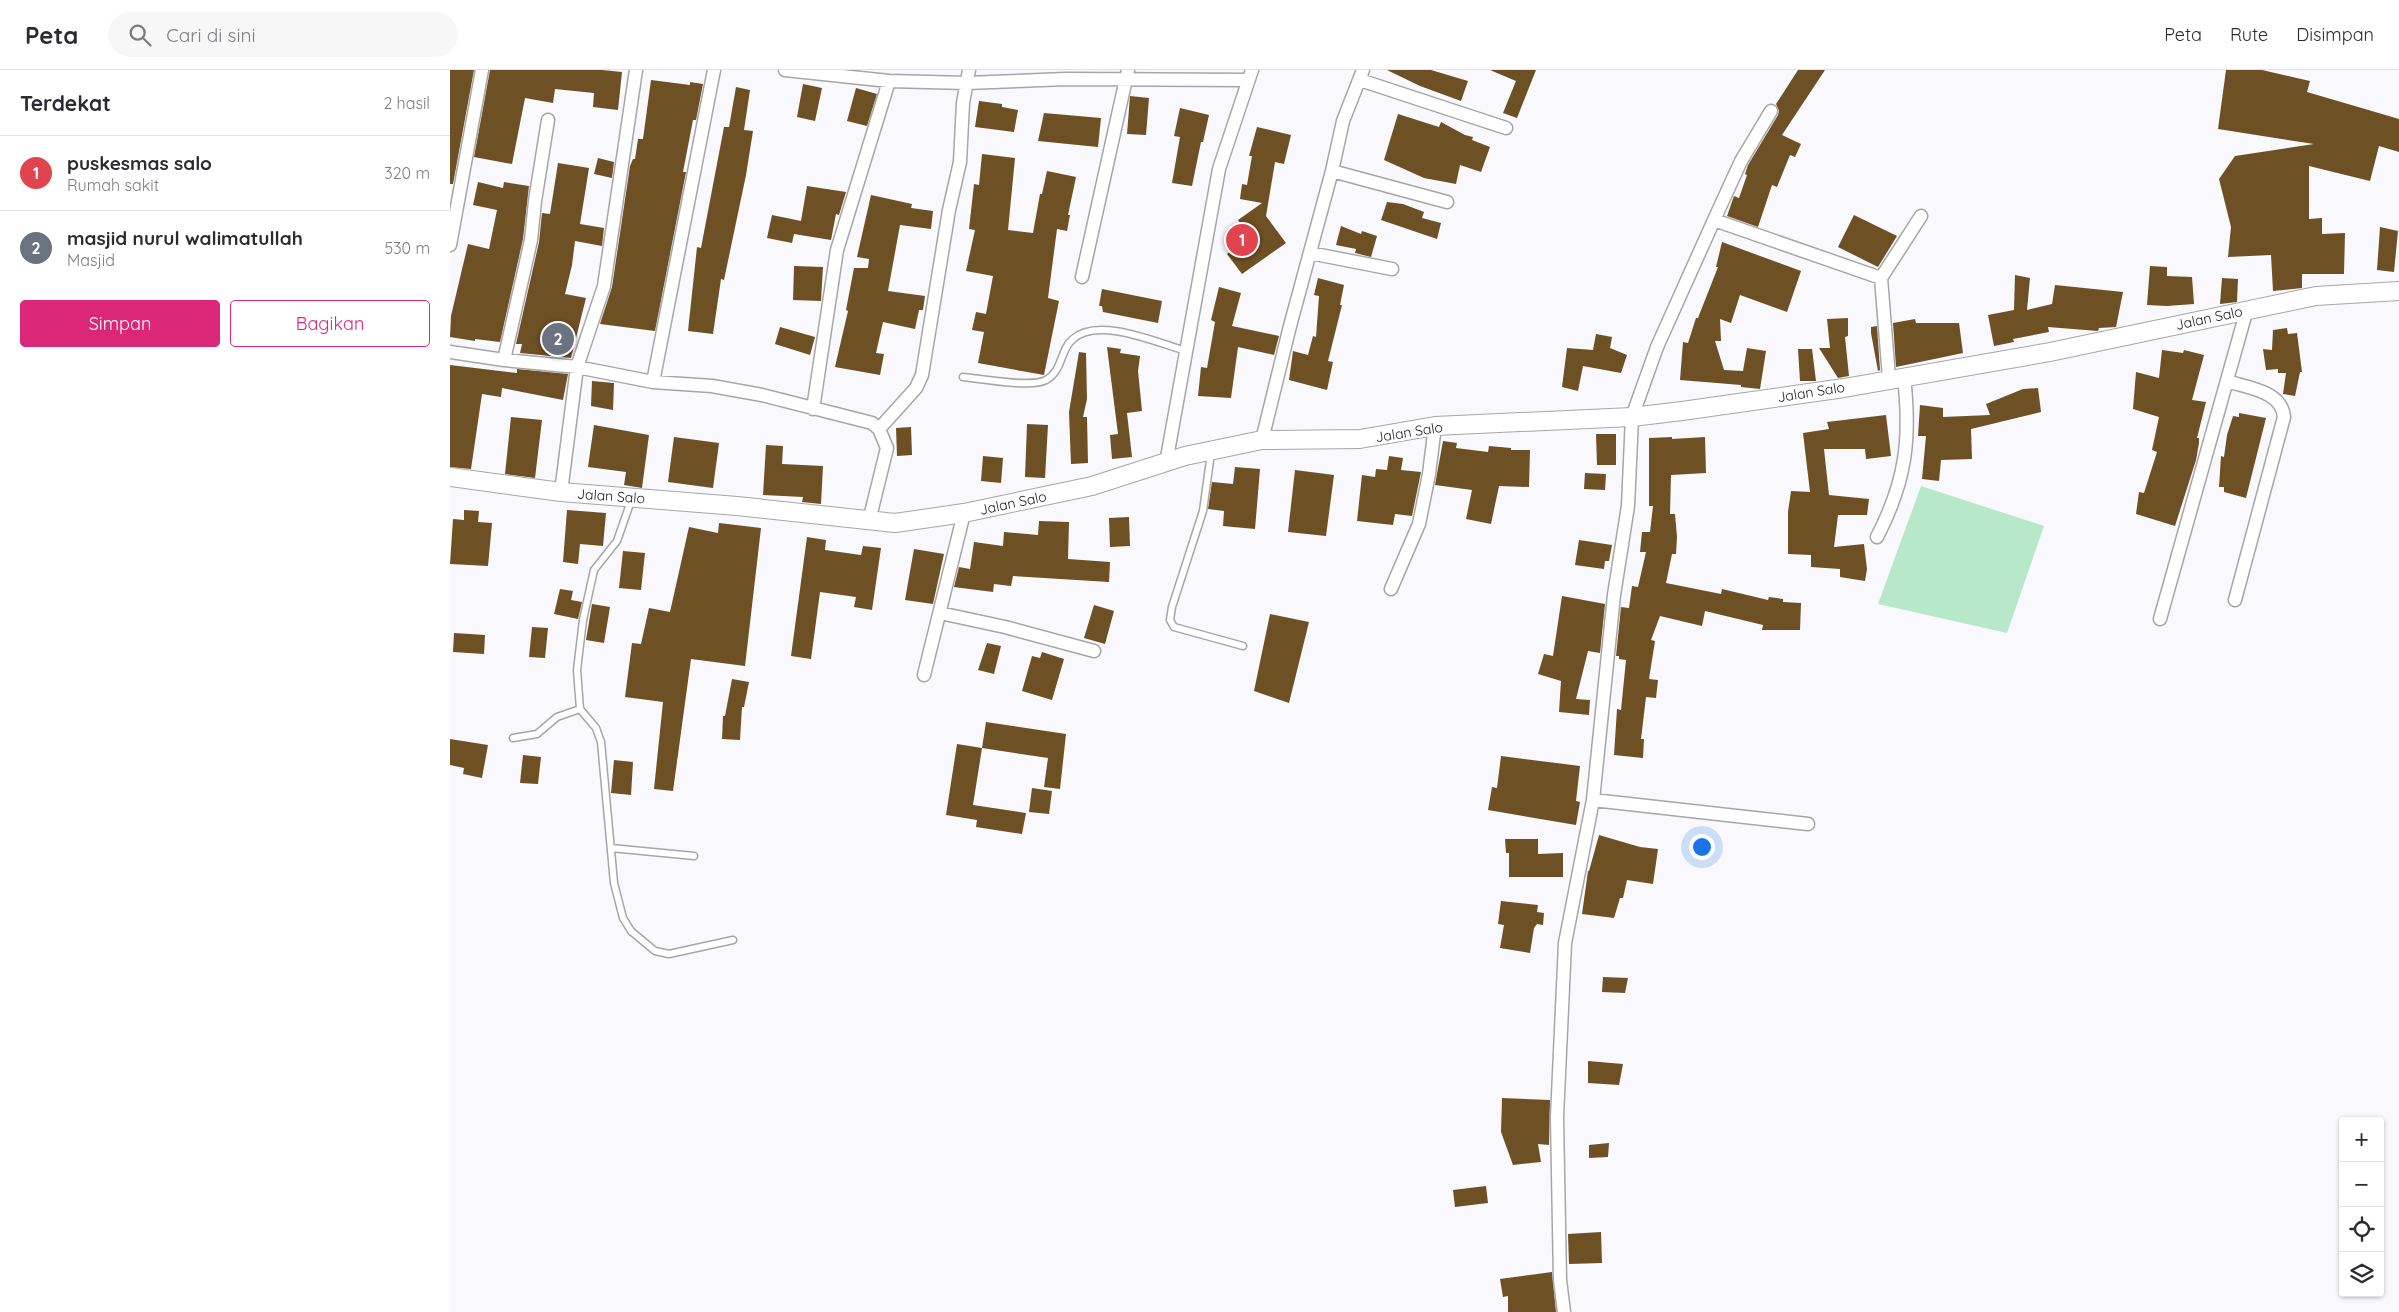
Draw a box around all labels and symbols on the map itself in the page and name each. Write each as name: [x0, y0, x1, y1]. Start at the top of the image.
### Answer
pin: 1: [1226, 221, 1258, 259]
street label: Jalan Salo: [2174, 302, 2244, 334]
pin: 2: [542, 320, 574, 358]
street label: Jalan Salo: [1776, 378, 1846, 406]
street label: Jalan Salo: [1374, 418, 1444, 446]
street label: Jalan Salo: [576, 485, 646, 507]
street label: Jalan Salo: [978, 487, 1048, 519]
your location: [1689, 834, 1715, 860]

